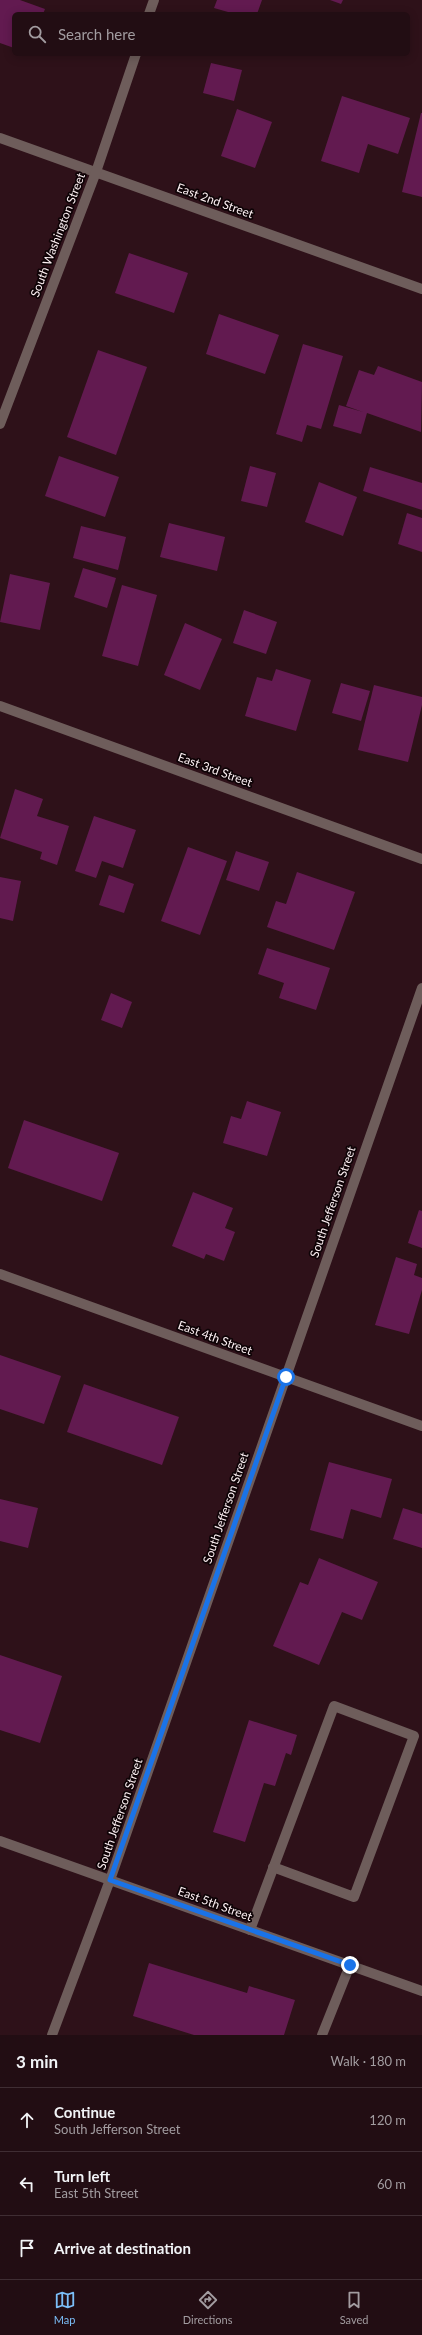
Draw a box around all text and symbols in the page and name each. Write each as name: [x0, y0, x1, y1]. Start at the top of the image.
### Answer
search box: [12, 12, 410, 56]
icon: search: [26, 23, 48, 45]
text: Search here: [58, 25, 135, 43]
street label: South Washington Street: [27, 170, 88, 299]
street label: East 2nd Street: [175, 180, 256, 222]
street label: East 3rd Street: [176, 749, 255, 790]
street label: South Jefferson Street: [306, 1144, 359, 1259]
street label: East 4th Street: [176, 1317, 255, 1358]
route start: [277, 1368, 295, 1386]
street label: South Jefferson Street: [199, 1450, 252, 1565]
street label: South Jefferson Street: [93, 1756, 146, 1871]
street label: East 5th Street: [176, 1883, 255, 1924]
route end: [341, 1956, 359, 1974]
text: 3 min: [16, 2051, 58, 2072]
text: Walk · 180 m: [330, 2053, 406, 2069]
text: Continue: [54, 2103, 115, 2121]
icon: ahead: [16, 2109, 38, 2131]
text: 120 m: [369, 2112, 406, 2128]
text: South Jefferson Street: [54, 2121, 180, 2137]
text: Turn left: [54, 2167, 110, 2185]
icon: left: [16, 2173, 38, 2195]
text: 60 m: [377, 2176, 406, 2192]
text: East 5th Street: [54, 2185, 139, 2201]
icon: arrive: [16, 2237, 38, 2259]
text: Arrive at destination: [54, 2239, 191, 2257]
tab: Map: [54, 2289, 76, 2326]
tab: Directions: [183, 2289, 232, 2326]
tab: Saved: [340, 2289, 368, 2326]

